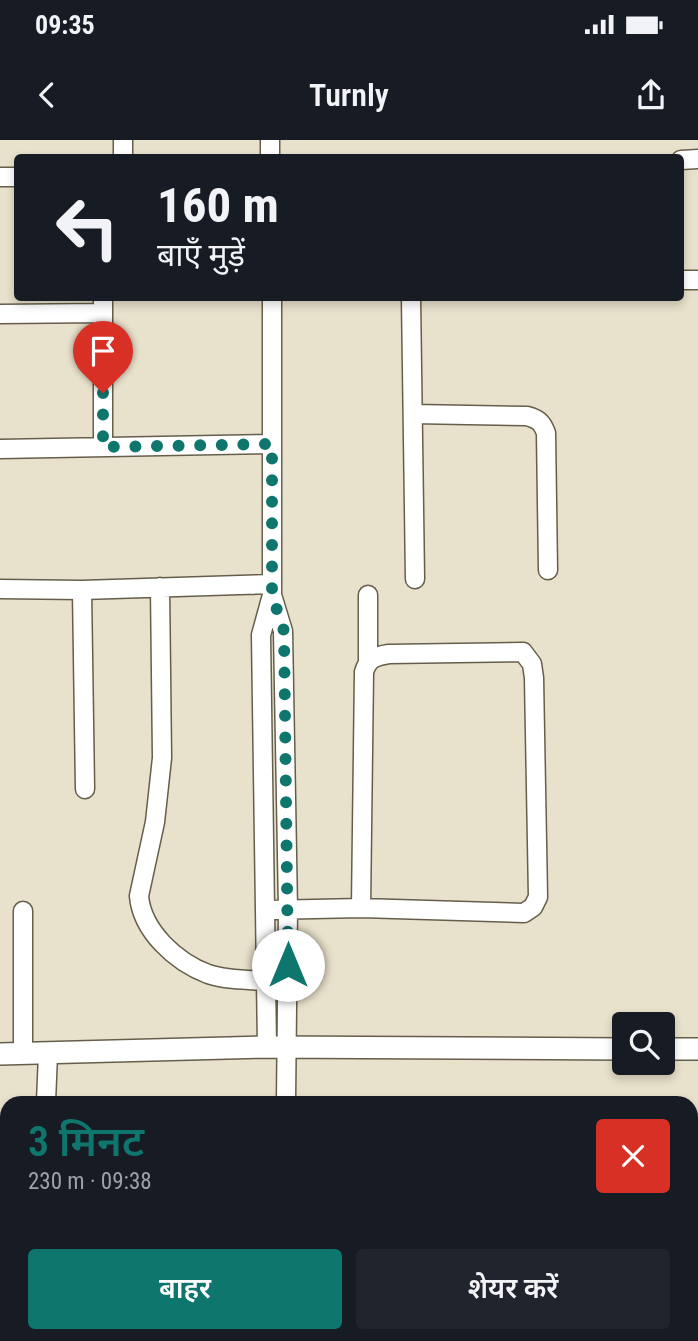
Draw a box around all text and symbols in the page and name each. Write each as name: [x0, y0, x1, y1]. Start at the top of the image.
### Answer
text: 09:35: [35, 10, 95, 40]
icon: back: [28, 76, 66, 114]
text: Turnly: [309, 76, 389, 114]
icon: share: [632, 76, 670, 114]
text: 160 m: [157, 177, 279, 234]
icon: left: [42, 182, 133, 273]
text: बाएँ मुड़ें: [157, 236, 245, 274]
pin: [73, 321, 133, 393]
icon: arrive: [84, 332, 122, 370]
position arrow: [251, 928, 325, 1002]
map controls: [612, 1012, 675, 1075]
button: search: [612, 1012, 675, 1075]
text: 3 मिनट: [28, 1117, 144, 1166]
button: close: [596, 1119, 670, 1193]
text: 230 m · 09:38: [28, 1168, 152, 1195]
button: बाहर: [28, 1249, 342, 1329]
button: शेयर करें: [356, 1249, 670, 1329]

